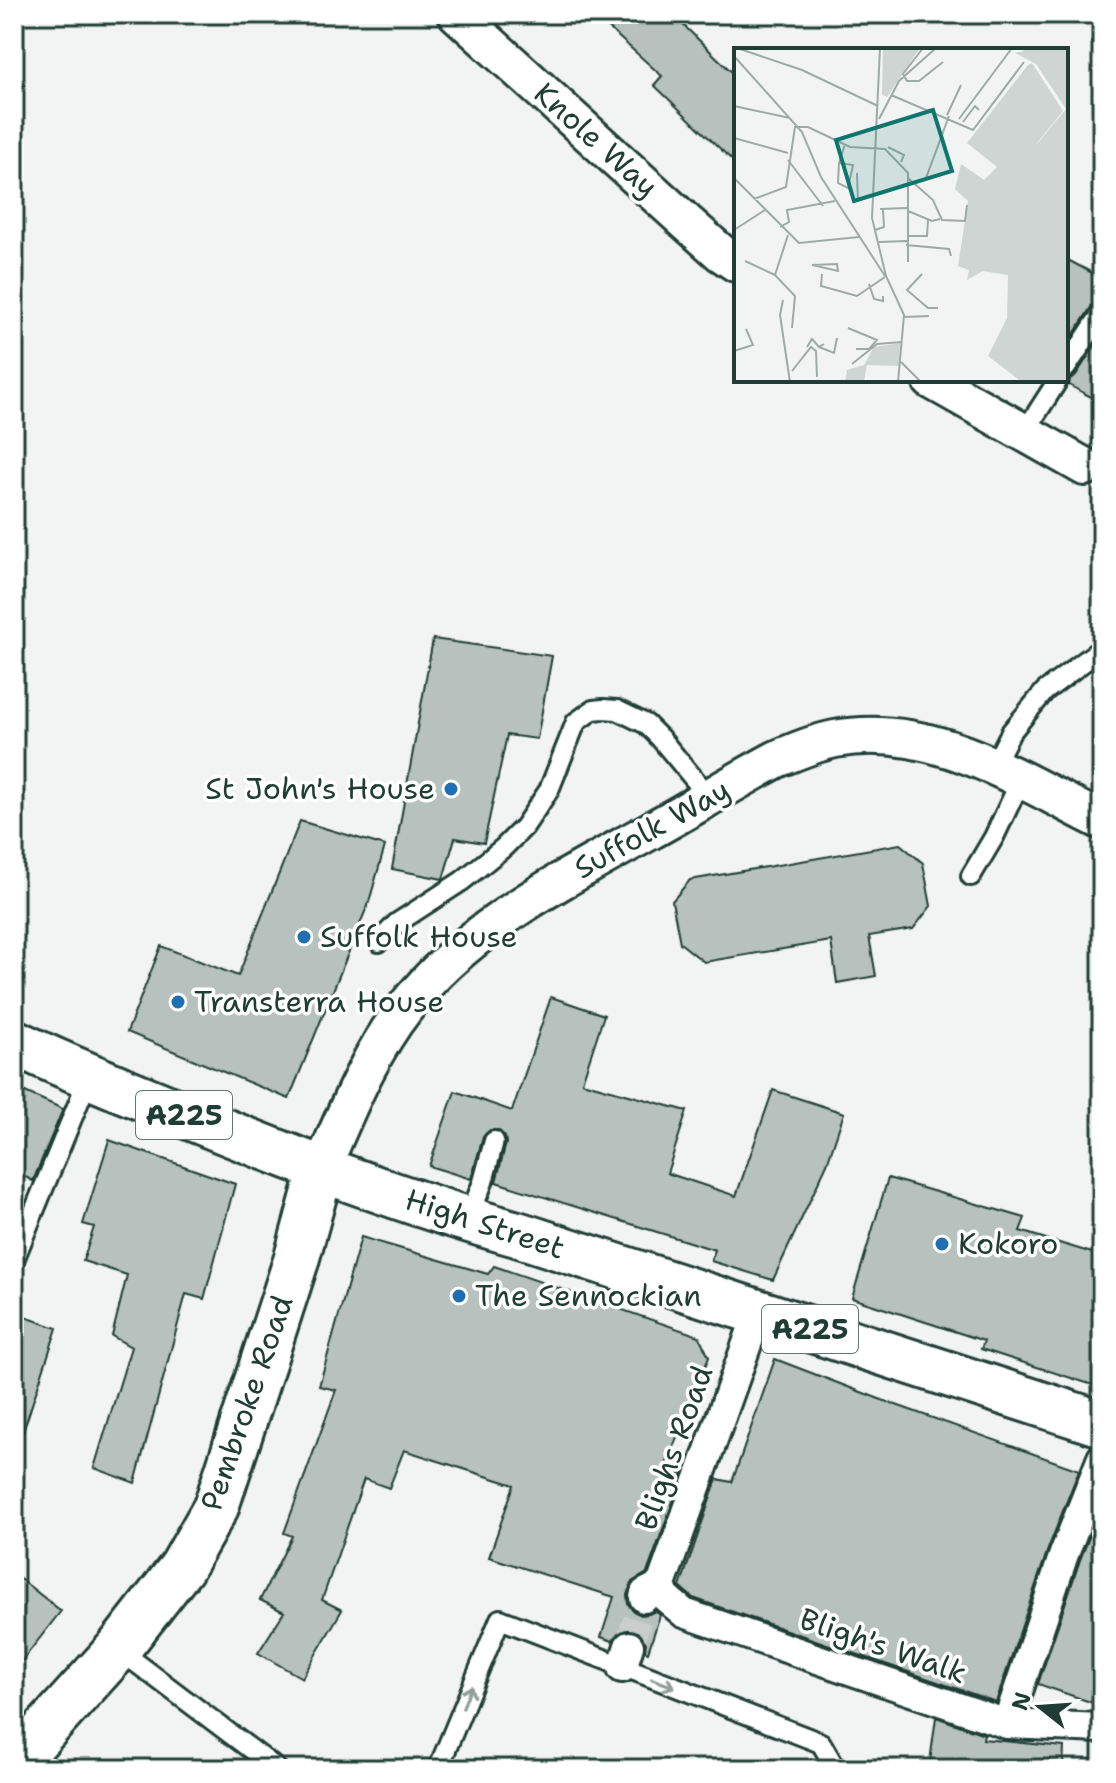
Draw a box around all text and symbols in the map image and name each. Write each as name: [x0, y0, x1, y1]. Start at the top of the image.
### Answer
inset map: [734, 48, 1068, 382]
street label: Knole Way: [525, 73, 667, 206]
place label: St John's House: [205, 768, 435, 809]
street label: Suffolk Way: [566, 769, 737, 888]
marker: St John's House: [442, 780, 460, 798]
place label: Suffolk House: [320, 916, 518, 957]
marker: Suffolk House: [295, 928, 313, 946]
place label: Transterra House: [194, 981, 444, 1022]
marker: Transterra House: [169, 993, 187, 1011]
road number: A225: [136, 1091, 232, 1139]
street label: High Street: [400, 1179, 570, 1269]
place label: Kokoro: [958, 1223, 1058, 1264]
marker: Kokoro: [933, 1235, 951, 1253]
place label: The Sennockian: [475, 1275, 702, 1316]
marker: The Sennockian: [450, 1287, 468, 1305]
street label: Pembroke Road: [190, 1290, 303, 1516]
road number: A225: [762, 1305, 858, 1353]
street label: Blighs Road: [625, 1360, 722, 1536]
street label: Bligh's Walk: [794, 1598, 972, 1693]
north arrow: [1000, 1667, 1080, 1747]
one-way arrow: [650, 1677, 675, 1691]
one-way arrow: [461, 1685, 476, 1710]
text: N: [1005, 1689, 1038, 1714]

